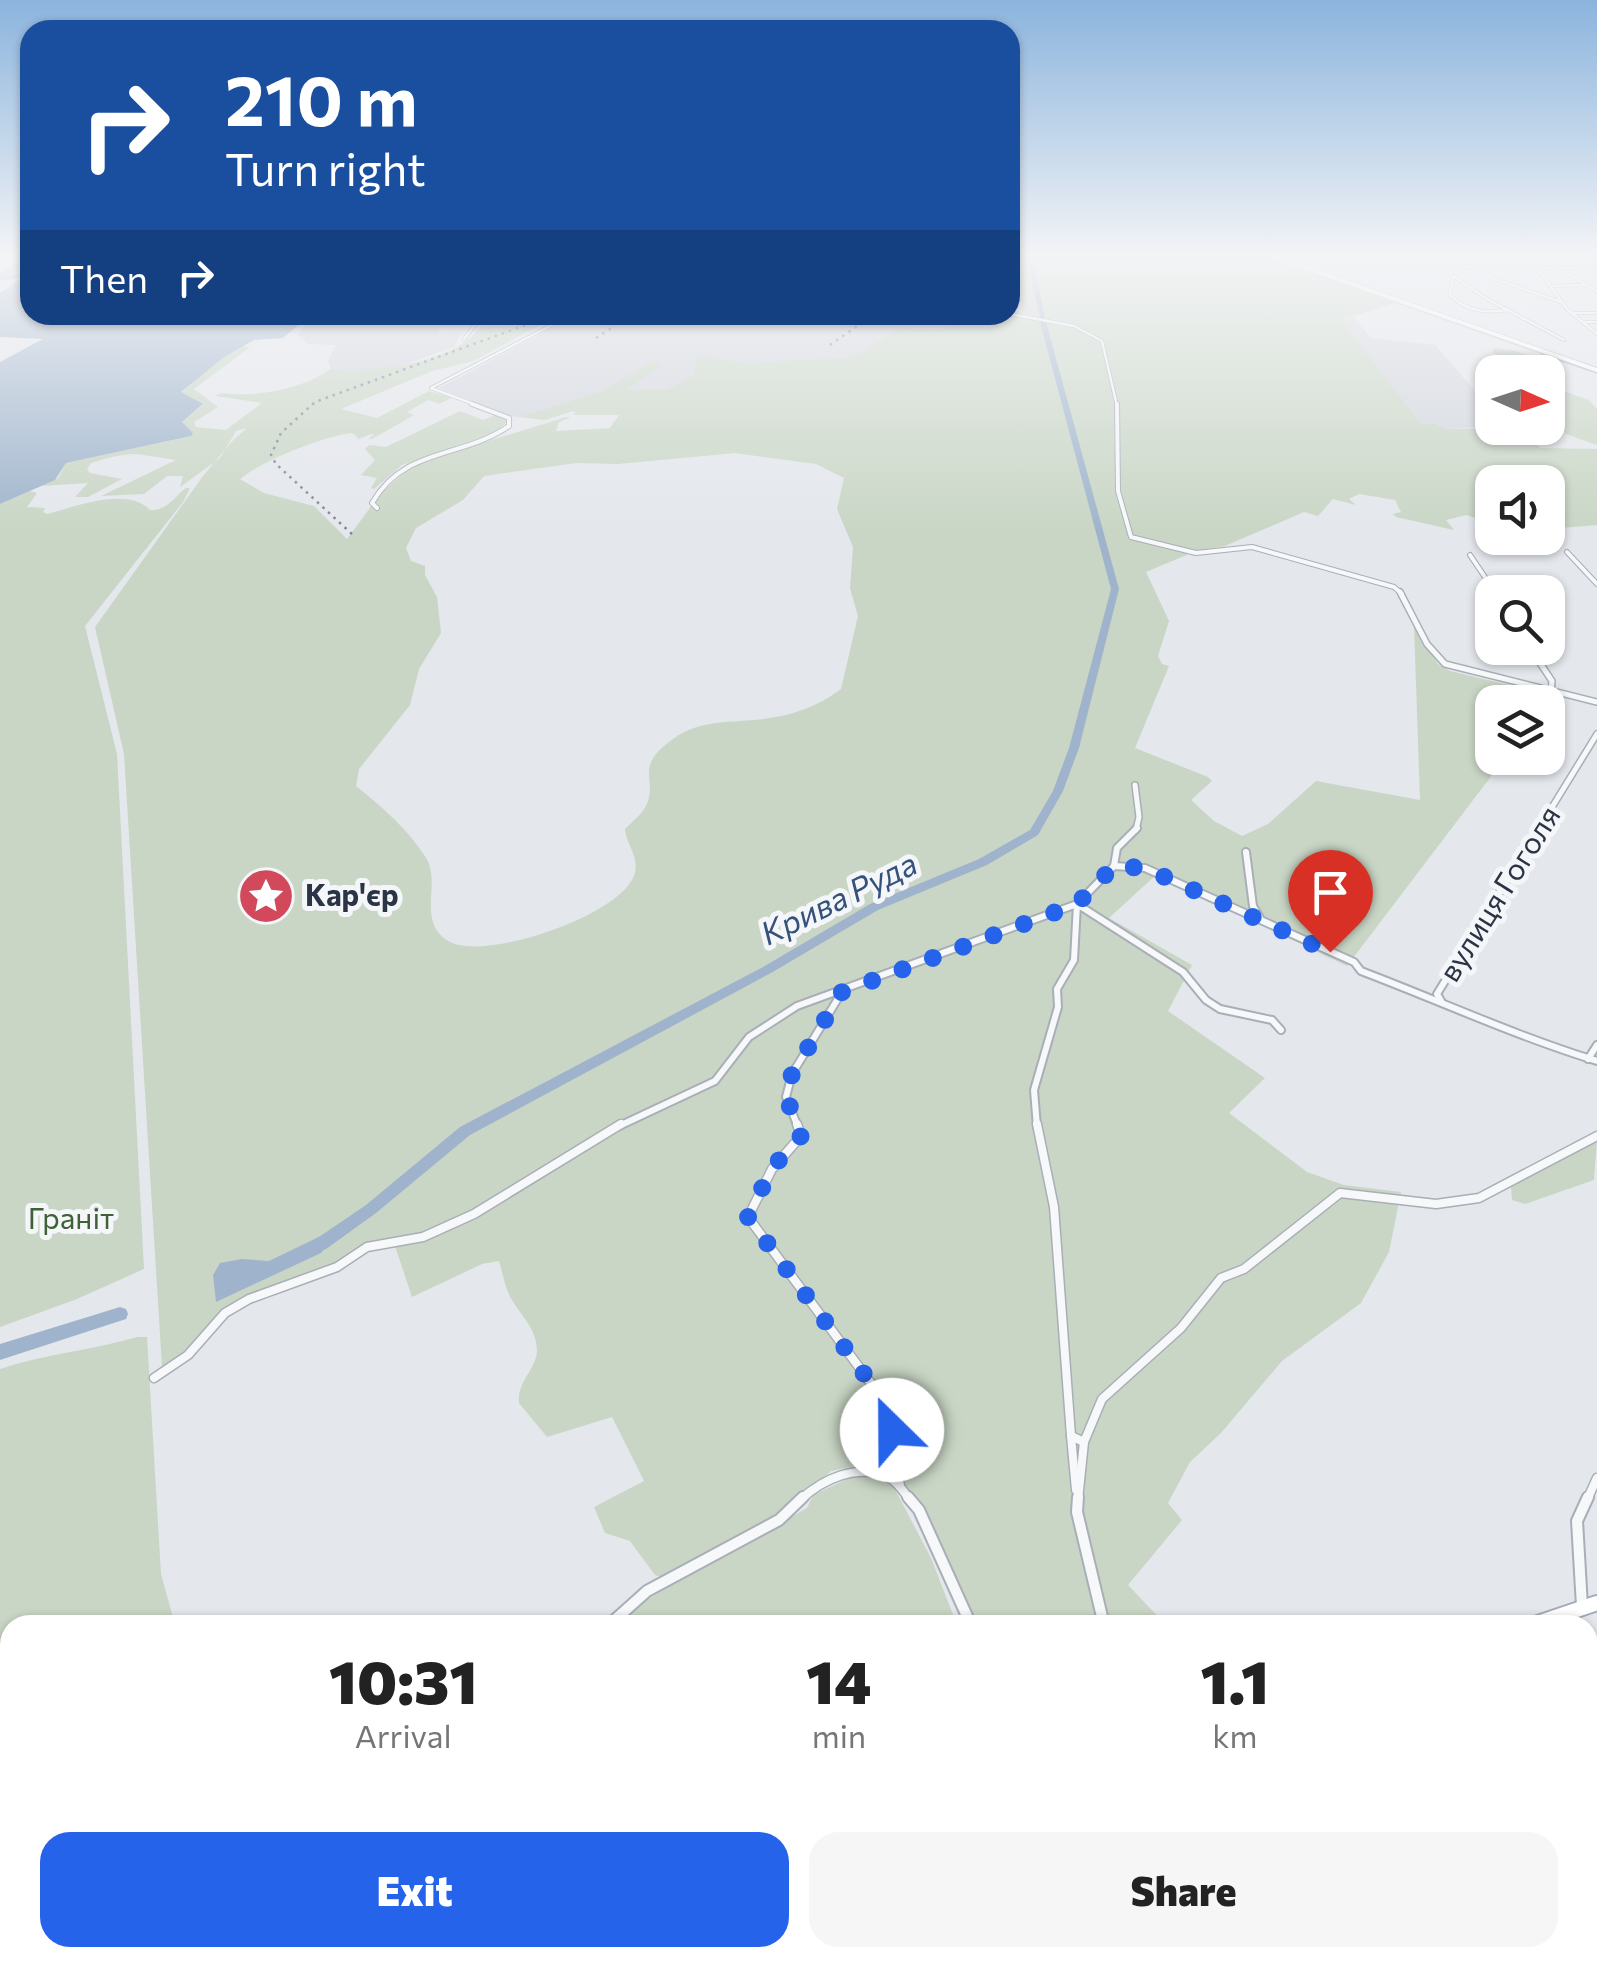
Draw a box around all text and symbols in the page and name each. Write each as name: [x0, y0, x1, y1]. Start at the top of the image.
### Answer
text: 210 m: [225, 55, 417, 140]
icon: right: [60, 60, 190, 190]
text: Turn right: [225, 140, 426, 195]
icon: right: [168, 250, 223, 305]
text: Then: [60, 254, 148, 301]
north arrow: [1475, 355, 1565, 445]
map controls: [1475, 355, 1565, 775]
button: sound: [1475, 465, 1565, 555]
button: search: [1475, 575, 1565, 665]
button: layers: [1475, 685, 1565, 775]
street label: вулиця Гоголя: [1429, 798, 1567, 987]
water label: Крива Руда: [753, 842, 923, 952]
pin: [1288, 850, 1373, 953]
icon: arrive: [1303, 865, 1358, 920]
place icon: Кар'єр: [236, 866, 296, 926]
place label: Кар'єр: [305, 875, 399, 912]
park label: Граніт: [28, 1198, 114, 1235]
position arrow: [840, 1378, 944, 1482]
text: 10:31: [329, 1643, 477, 1716]
text: 14: [806, 1643, 872, 1716]
text: 1.1: [1201, 1643, 1269, 1716]
text: Arrival: [355, 1715, 452, 1755]
text: min: [812, 1715, 866, 1755]
text: km: [1212, 1715, 1257, 1755]
button: Exit: [40, 1832, 789, 1947]
button: Share: [809, 1832, 1558, 1947]

